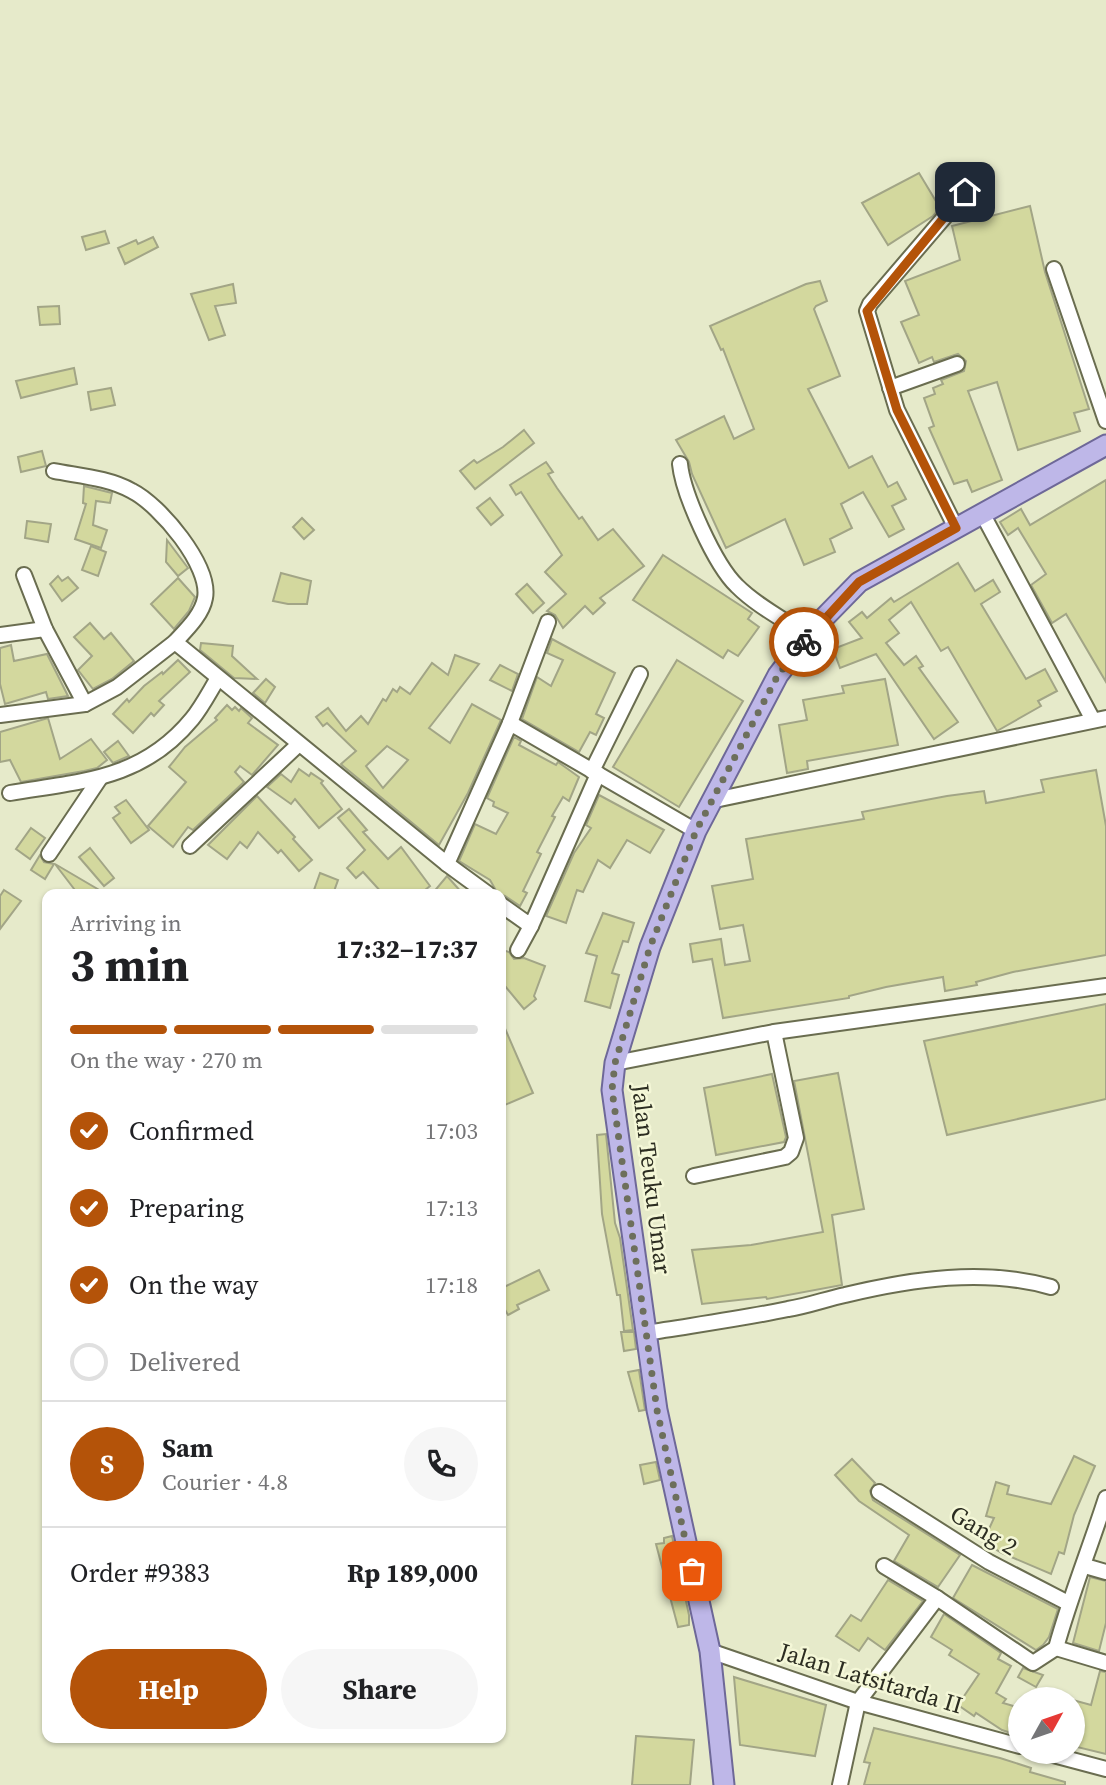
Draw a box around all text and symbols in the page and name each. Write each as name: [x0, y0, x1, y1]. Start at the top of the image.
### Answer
pin: [935, 162, 995, 222]
icon: home: [946, 173, 984, 211]
courier: [769, 607, 839, 677]
icon: bike: [785, 623, 823, 661]
text: Arriving in: [70, 907, 182, 939]
text: 17:32–17:37: [336, 931, 478, 967]
text: 3 min: [70, 933, 189, 996]
text: On the way · 270 m: [70, 1044, 263, 1076]
street label: Jalan Teuku Umar: [624, 1081, 680, 1276]
icon: check: [70, 1112, 108, 1150]
text: Confirmed: [129, 1113, 254, 1149]
text: 17:03: [425, 1115, 478, 1147]
icon: check: [70, 1189, 108, 1227]
text: Preparing: [129, 1190, 244, 1226]
text: 17:13: [425, 1192, 478, 1224]
icon: check: [70, 1266, 108, 1304]
text: On the way: [129, 1267, 258, 1303]
text: 17:18: [425, 1269, 478, 1301]
text: Delivered: [129, 1344, 240, 1380]
button: phone: [404, 1427, 478, 1501]
text: Sam: [162, 1430, 213, 1466]
text: S: [100, 1446, 114, 1482]
text: Courier · 4.8: [162, 1466, 288, 1498]
street label: Gang 2: [944, 1497, 1024, 1563]
pin: [662, 1541, 722, 1601]
icon: bag: [673, 1552, 711, 1590]
text: Order #9383: [70, 1555, 210, 1591]
text: Rp 189,000: [347, 1555, 478, 1591]
street label: Jalan Latsitarda II: [774, 1634, 967, 1722]
button: Help: [70, 1649, 267, 1729]
button: Share: [281, 1649, 478, 1729]
north arrow: [1008, 1687, 1085, 1764]
map controls: [1008, 1687, 1085, 1764]

